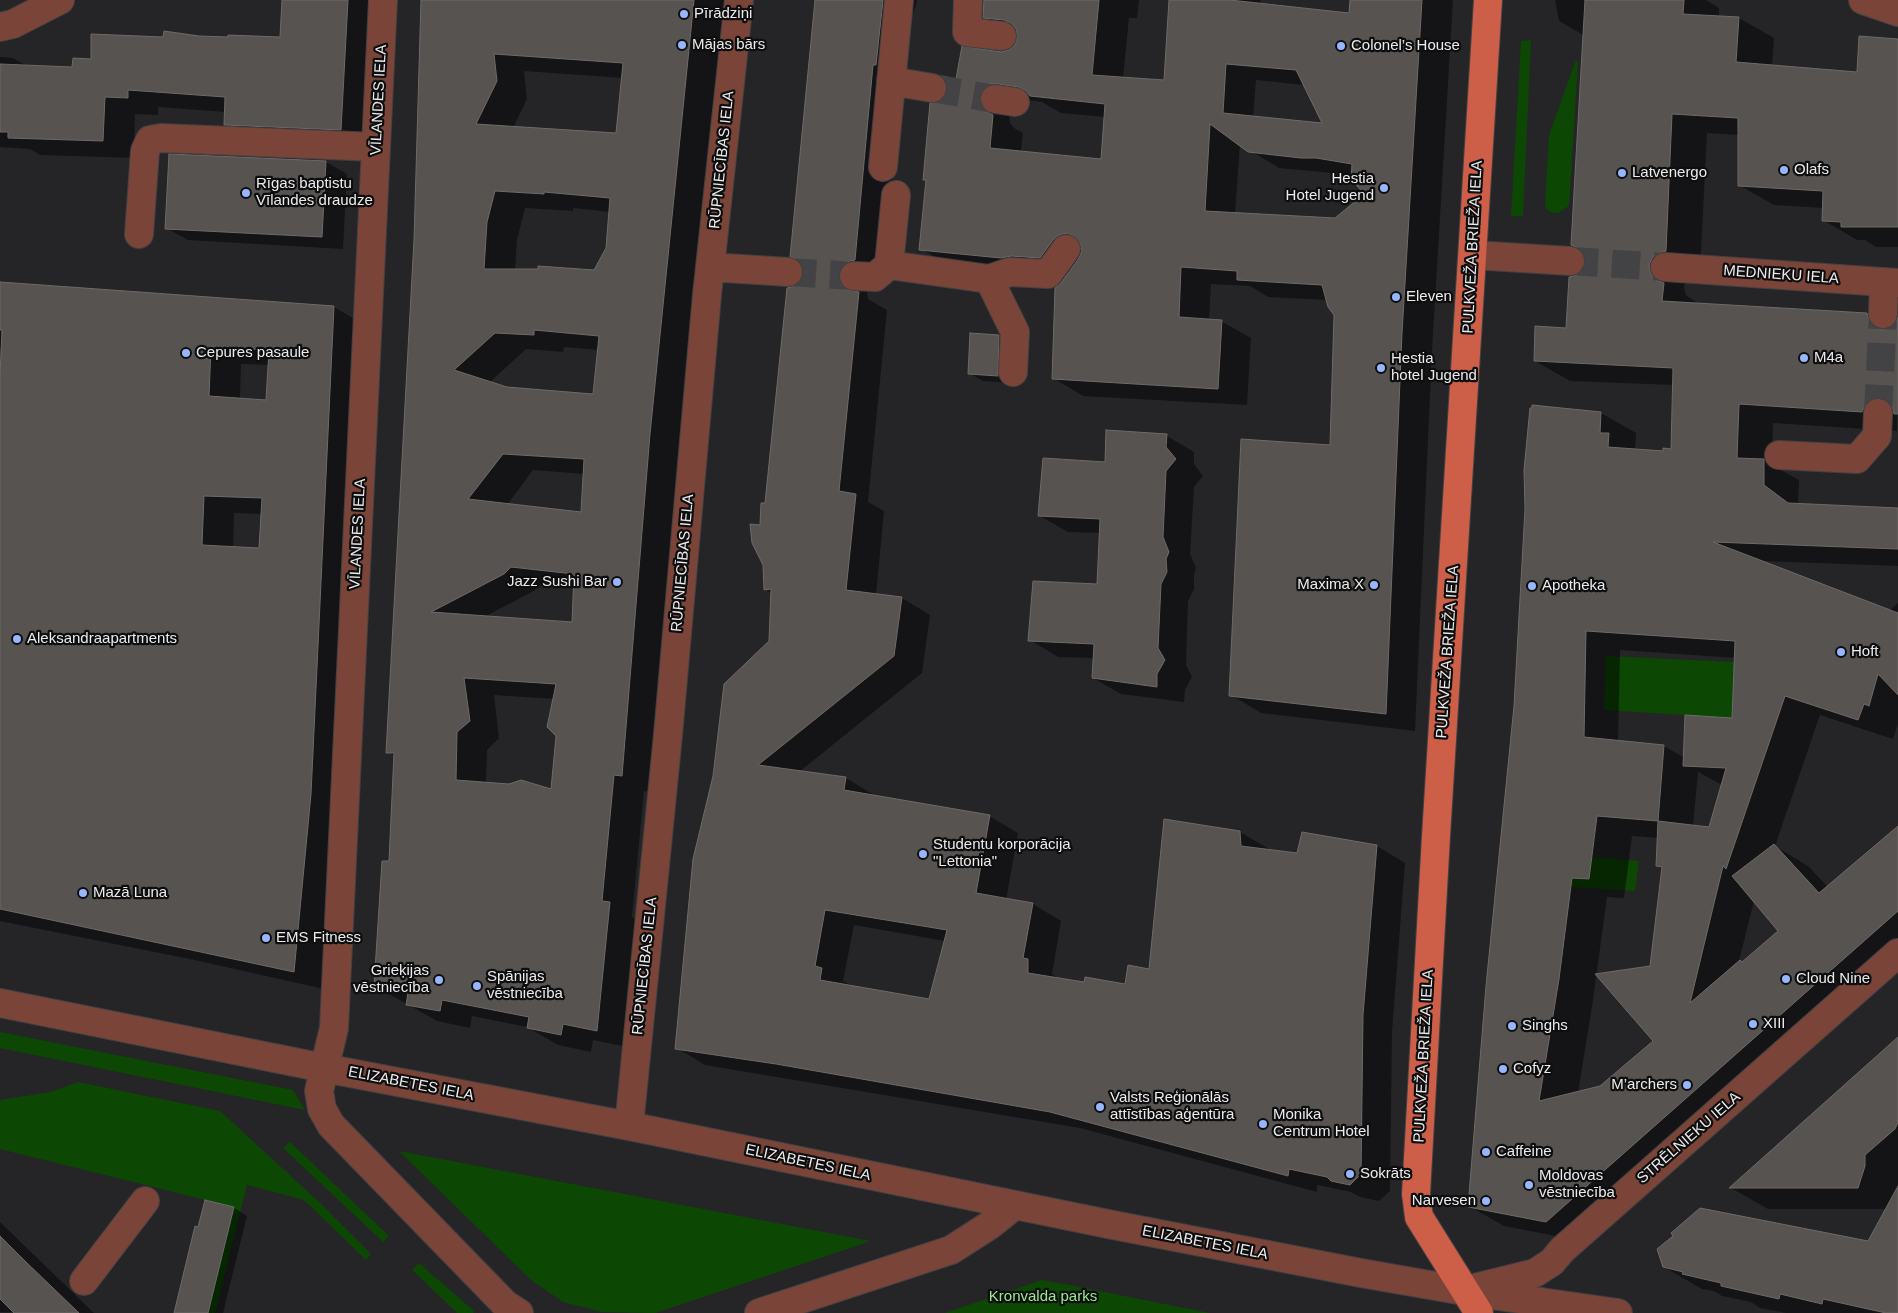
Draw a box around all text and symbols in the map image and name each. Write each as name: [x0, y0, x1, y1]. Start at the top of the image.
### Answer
place label: Pīrādziņi: [694, 5, 752, 23]
marker: Pīrādziņi: [678, 8, 690, 20]
place label: Mājas bārs: [692, 36, 765, 54]
place label: Colonel’s House: [1351, 37, 1460, 55]
marker: Mājas bārs: [676, 39, 688, 51]
marker: Colonel’s House: [1335, 40, 1347, 52]
street label: VĪLANDES IELA: [367, 44, 391, 156]
street label: RŪPNIECĪBAS IELA: [706, 90, 738, 230]
street label: PULKVEŽA BRIEŽA IELA: [1459, 160, 1487, 334]
place label: Olafs: [1794, 161, 1829, 179]
place label: Latvenergo: [1632, 164, 1707, 182]
marker: Olafs: [1778, 164, 1790, 176]
marker: Latvenergo: [1616, 167, 1628, 179]
place label: Hestia Hotel Jugend: [1286, 170, 1374, 205]
place label: Rīgas baptistu Vīlandes draudze: [256, 175, 373, 210]
marker: Hestia Hotel Jugend: [1378, 182, 1390, 194]
marker: Rīgas baptistu Vīlandes draudze: [240, 187, 252, 199]
street label: MEDNIEKU IELA: [1723, 262, 1839, 288]
place label: Eleven: [1406, 288, 1452, 306]
marker: Eleven: [1390, 291, 1402, 303]
place label: Cepures pasaule: [196, 344, 309, 362]
marker: Cepures pasaule: [180, 347, 192, 359]
place label: M4a: [1814, 349, 1843, 367]
place label: Hestia hotel Jugend: [1391, 350, 1477, 385]
marker: M4a: [1798, 352, 1810, 364]
marker: Hestia hotel Jugend: [1375, 362, 1387, 374]
street label: VĪLANDES IELA: [346, 478, 370, 590]
street label: RŪPNIECĪBAS IELA: [668, 493, 698, 633]
street label: PULKVEŽA BRIEŽA IELA: [1433, 565, 1463, 739]
place label: Jazz Sushi Bar: [507, 573, 607, 591]
marker: Jazz Sushi Bar: [611, 576, 623, 588]
place label: Maxima X: [1297, 576, 1364, 594]
place label: Apotheka: [1542, 577, 1605, 595]
marker: Maxima X: [1368, 579, 1380, 591]
marker: Apotheka: [1526, 580, 1538, 592]
place label: Aleksandraapartments: [27, 630, 177, 648]
marker: Aleksandraapartments: [11, 633, 23, 645]
place label: Hoft: [1851, 643, 1879, 661]
marker: Hoft: [1835, 646, 1847, 658]
place label: Studentu korporācija "Lettonia": [933, 836, 1071, 871]
marker: Studentu korporācija "Lettonia": [917, 848, 929, 860]
place label: Mazā Luna: [93, 884, 167, 902]
marker: Mazā Luna: [77, 887, 89, 899]
street label: RŪPNIECĪBAS IELA: [629, 896, 661, 1036]
place label: EMS Fitness: [276, 929, 361, 947]
marker: EMS Fitness: [260, 932, 272, 944]
place label: Grieķijas vēstniecība: [353, 962, 429, 997]
place label: Spānijas vēstniecība: [487, 968, 563, 1003]
street label: PULKVEŽA BRIEŽA IELA: [1410, 969, 1438, 1143]
place label: Cloud Nine: [1796, 970, 1870, 988]
marker: Cloud Nine: [1780, 973, 1792, 985]
marker: Grieķijas vēstniecība: [433, 974, 445, 986]
marker: Spānijas vēstniecība: [471, 980, 483, 992]
place label: XIII: [1763, 1015, 1786, 1033]
place label: Singhs: [1522, 1017, 1568, 1035]
marker: XIII: [1747, 1018, 1759, 1030]
marker: Singhs: [1506, 1020, 1518, 1032]
place label: Cofyz: [1513, 1060, 1551, 1078]
street label: ELIZABETES IELA: [347, 1063, 475, 1105]
marker: Cofyz: [1497, 1063, 1509, 1075]
place label: M’archers: [1611, 1076, 1677, 1094]
marker: M’archers: [1681, 1079, 1693, 1091]
street label: STRĒLNIEKU IELA: [1634, 1088, 1744, 1188]
place label: Valsts Reģionālās attīstības aģentūra: [1110, 1089, 1234, 1124]
marker: Valsts Reģionālās attīstības aģentūra: [1094, 1101, 1106, 1113]
place label: Monika Centrum Hotel: [1273, 1106, 1370, 1141]
marker: Monika Centrum Hotel: [1257, 1118, 1269, 1130]
street label: ELIZABETES IELA: [744, 1141, 872, 1185]
place label: Caffeine: [1496, 1143, 1552, 1161]
marker: Caffeine: [1480, 1146, 1492, 1158]
place label: Sokrāts: [1360, 1165, 1411, 1183]
place label: Moldovas vēstniecība: [1539, 1167, 1615, 1202]
marker: Sokrāts: [1344, 1168, 1356, 1180]
marker: Moldovas vēstniecība: [1523, 1179, 1535, 1191]
place label: Narvesen: [1412, 1192, 1476, 1210]
marker: Narvesen: [1480, 1195, 1492, 1207]
street label: ELIZABETES IELA: [1141, 1222, 1269, 1264]
park label: Kronvalda parks: [989, 1288, 1097, 1306]

